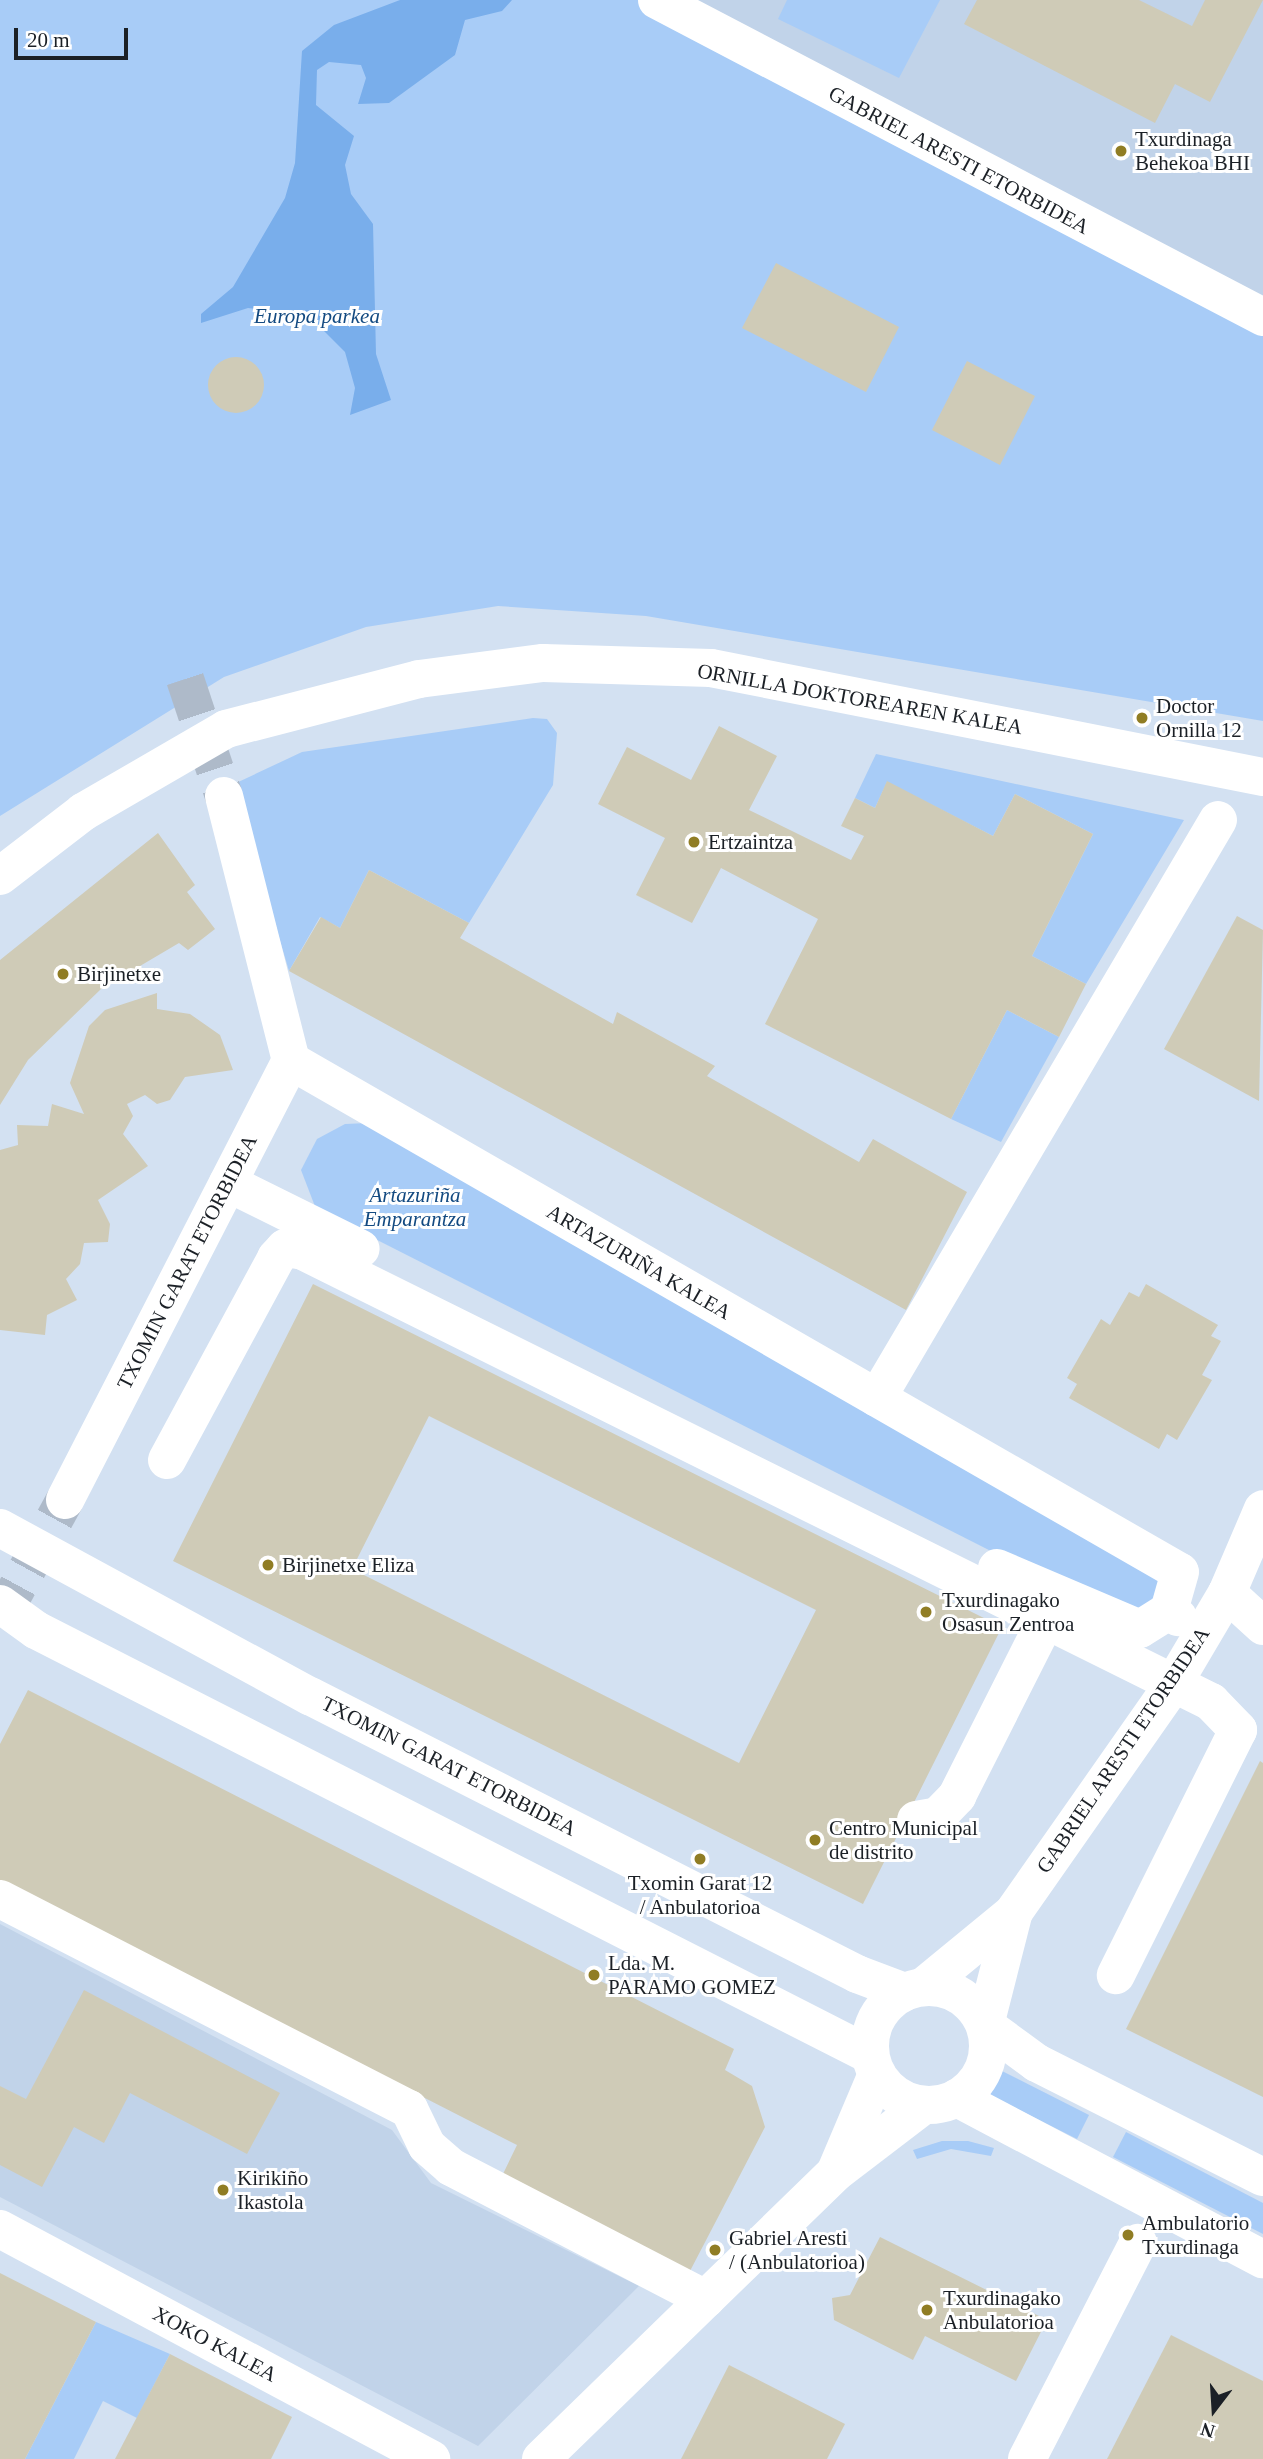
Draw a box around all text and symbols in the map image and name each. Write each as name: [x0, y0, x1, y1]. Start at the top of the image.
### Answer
scale bar: [18, 14, 131, 58]
text: 20 m: [27, 28, 70, 52]
street label: GABRIEL ARESTI ETORBIDEA: [823, 80, 1095, 240]
place label: Txurdinaga Behekoa BHI: [1135, 126, 1250, 176]
marker: Txurdinaga Behekoa BHI: [1113, 143, 1129, 159]
park label: Europa parkea: [254, 303, 380, 329]
street label: ORNILLA DOKTOREAREN KALEA: [695, 658, 1025, 740]
place label: Doctor Ornilla 12: [1156, 693, 1242, 743]
marker: Doctor Ornilla 12: [1134, 710, 1150, 726]
place label: Ertzaintza: [708, 829, 793, 855]
marker: Ertzaintza: [686, 834, 702, 850]
place label: Birjinetxe: [77, 961, 161, 987]
marker: Birjinetxe: [55, 966, 71, 982]
street label: TXOMIN GARAT ETORBIDEA: [112, 1130, 262, 1394]
park label: Artazuriña Emparantza: [364, 1182, 466, 1232]
street label: ARTAZURIÑA KALEA: [542, 1199, 736, 1325]
place label: Birjinetxe Eliza: [282, 1552, 414, 1578]
marker: Birjinetxe Eliza: [260, 1557, 276, 1573]
place label: Txurdinagako Osasun Zentroa: [942, 1587, 1074, 1637]
marker: Txurdinagako Osasun Zentroa: [916, 1602, 936, 1622]
street label: GABRIEL ARESTI ETORBIDEA: [1030, 1621, 1216, 1879]
street label: TXOMIN GARAT ETORBIDEA: [317, 1691, 581, 1841]
place label: Centro Municipal de distrito: [829, 1815, 978, 1865]
marker: Centro Municipal de distrito: [807, 1832, 823, 1848]
marker: Txomin Garat 12 / Anbulatorioa: [692, 1851, 708, 1867]
place label: Txomin Garat 12 / Anbulatorioa: [628, 1870, 772, 1920]
place label: Lda. M. PARAMO GOMEZ: [608, 1950, 776, 2000]
marker: Lda. M. PARAMO GOMEZ: [586, 1967, 602, 1983]
place label: Kirikiño Ikastola: [237, 2165, 308, 2215]
marker: Kirikiño Ikastola: [215, 2182, 231, 2198]
place label: Ambulatorio Txurdinaga: [1142, 2210, 1249, 2260]
place label: Gabriel Aresti / (Anbulatorioa): [729, 2225, 865, 2275]
marker: Ambulatorio Txurdinaga: [1120, 2227, 1136, 2243]
marker: Gabriel Aresti / (Anbulatorioa): [707, 2242, 723, 2258]
place label: Txurdinagako Anbulatorioa: [943, 2285, 1061, 2335]
marker: Txurdinagako Anbulatorioa: [917, 2300, 937, 2320]
street label: XOKO KALEA: [149, 2301, 281, 2387]
north arrow: [1179, 2375, 1249, 2445]
text: N: [1198, 2419, 1217, 2443]

